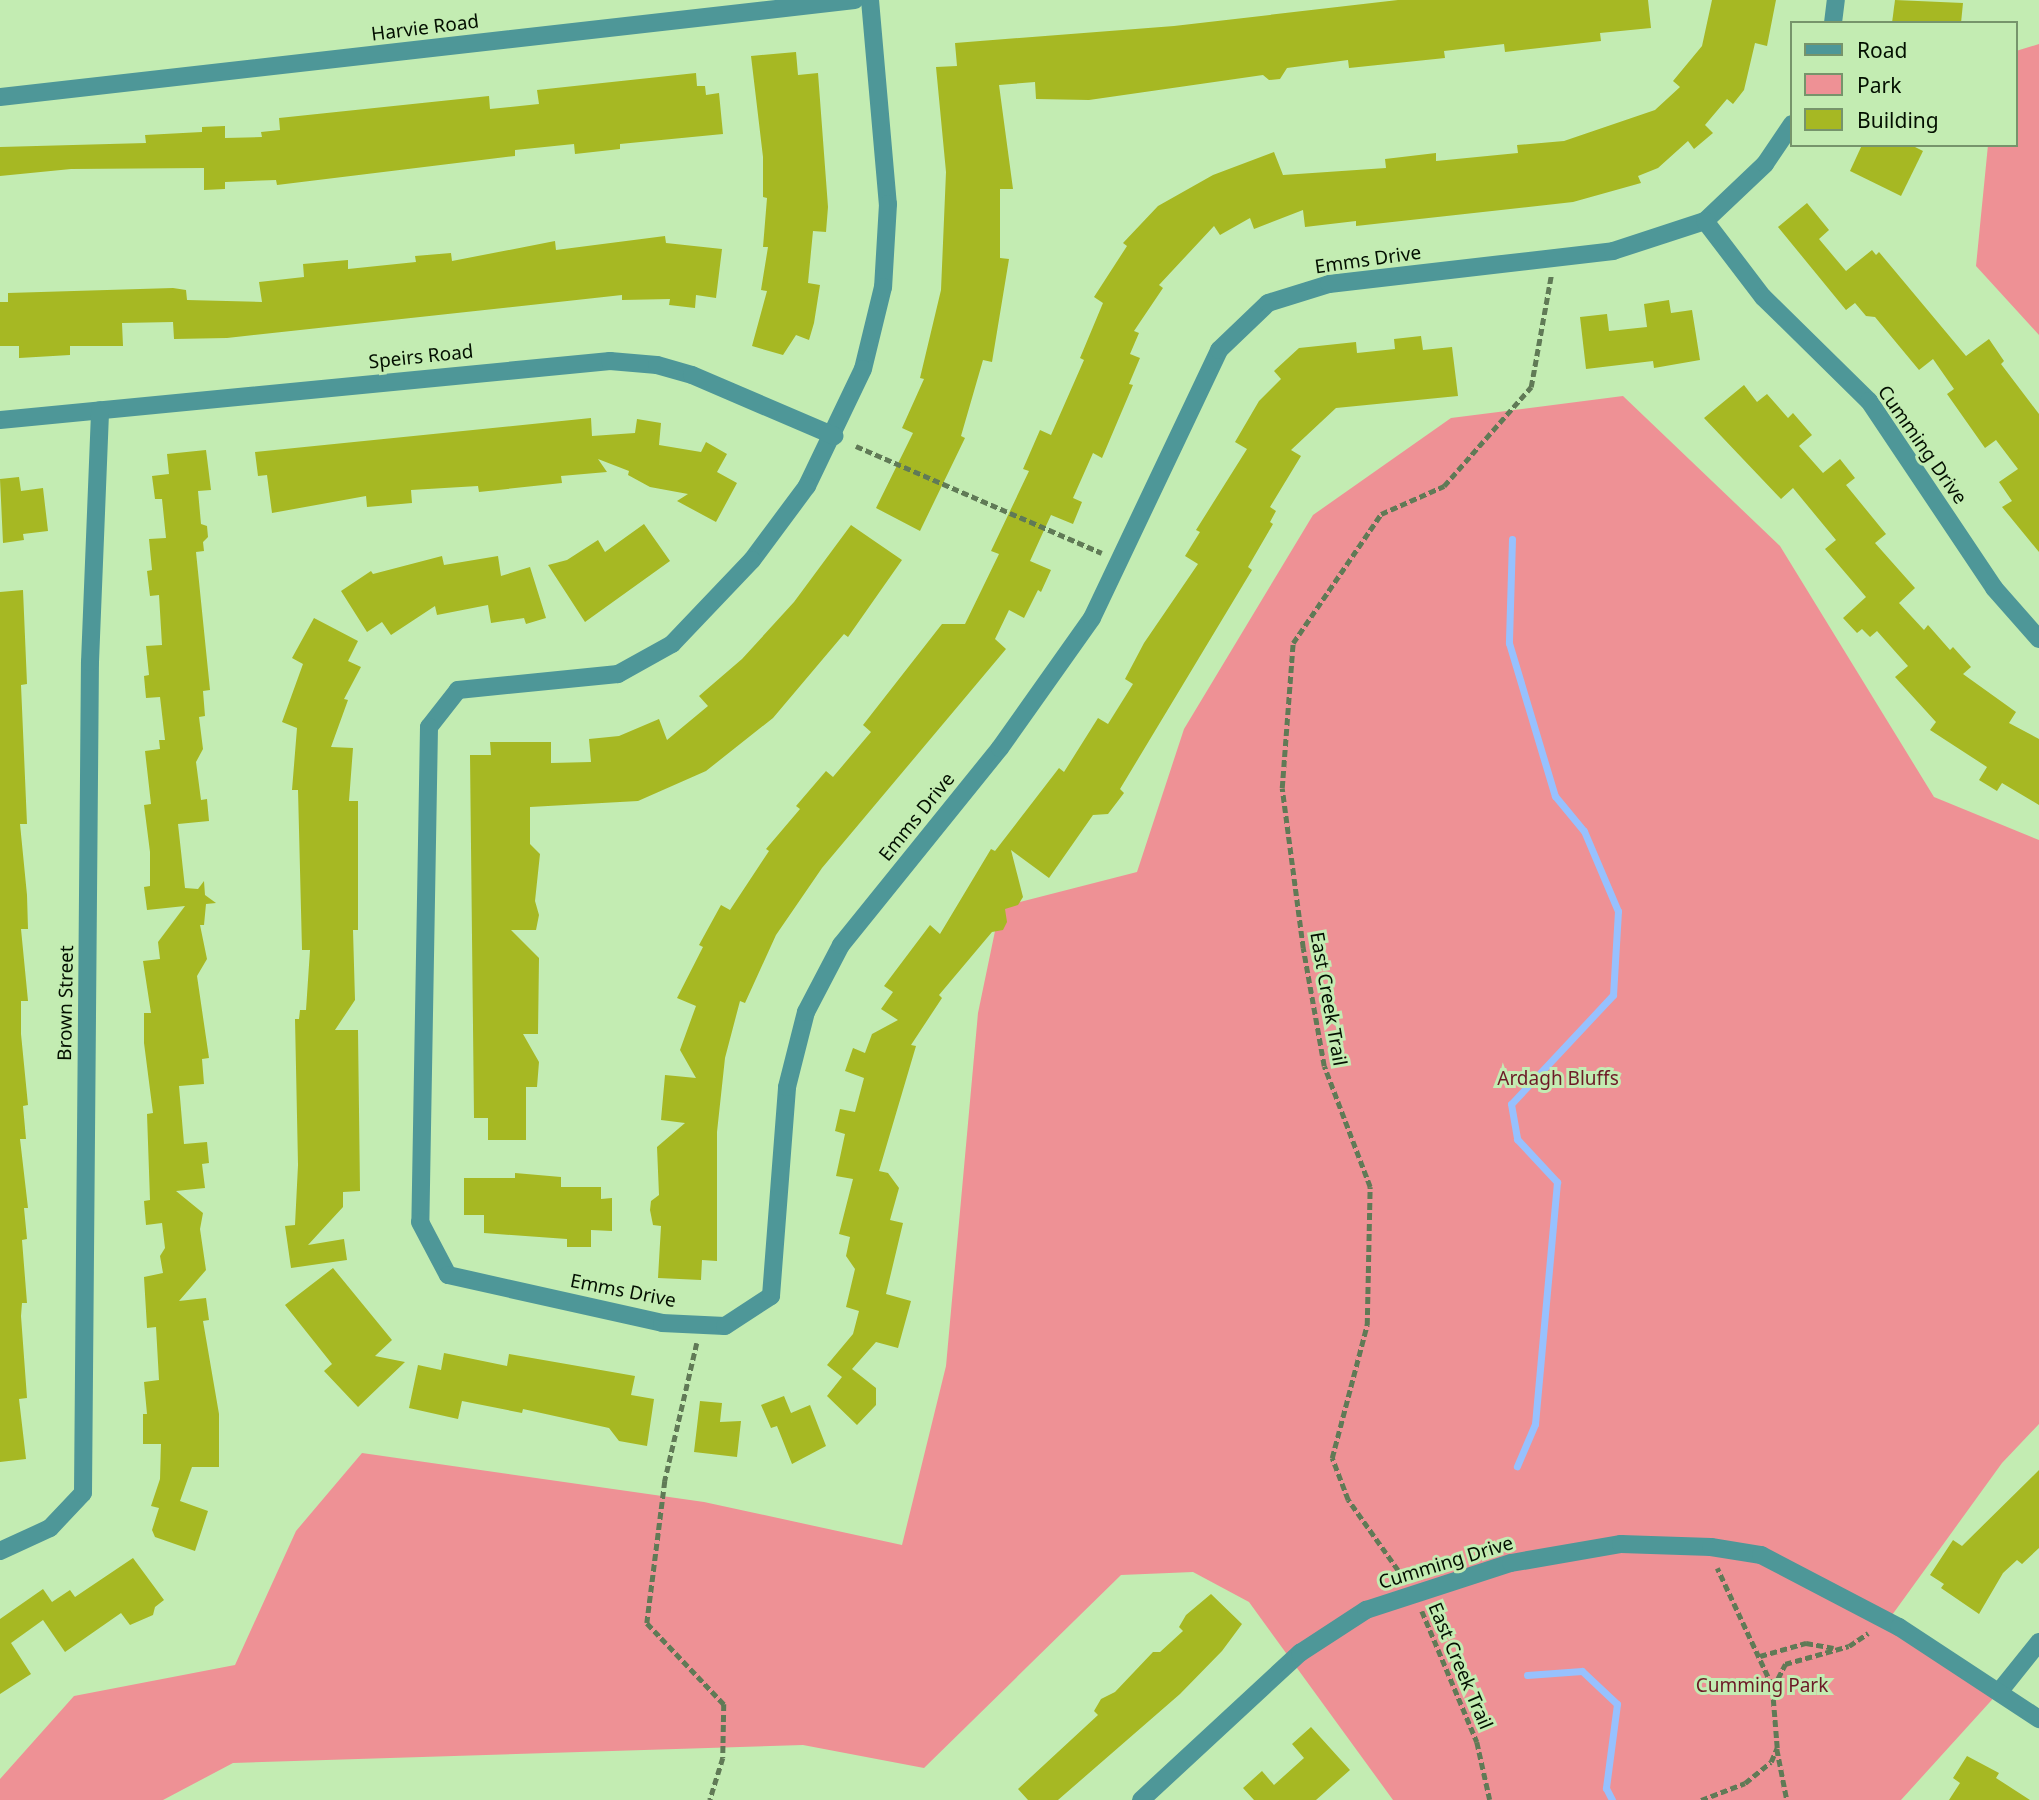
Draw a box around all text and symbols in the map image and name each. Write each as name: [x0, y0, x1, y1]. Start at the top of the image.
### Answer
street label: Harvie Road: [370, 10, 480, 46]
legend: [1790, 21, 2018, 147]
text: Road: [1857, 36, 1907, 64]
text: Park: [1857, 71, 1901, 99]
text: Building: [1857, 106, 1939, 134]
street label: Emms Drive: [1313, 241, 1423, 279]
street label: Speirs Road: [367, 340, 475, 374]
street label: Cumming Drive: [1873, 381, 1971, 509]
street label: Emms Drive: [874, 768, 960, 866]
street label: East Creek Trail: [1305, 930, 1351, 1068]
street label: Brown Street: [54, 945, 78, 1061]
park label: Ardagh Bluffs: [1497, 1068, 1619, 1090]
street label: Emms Drive: [568, 1270, 678, 1312]
street label: Cumming Drive: [1376, 1532, 1516, 1594]
street label: East Creek Trail: [1423, 1599, 1497, 1733]
park label: Cumming Park: [1696, 1675, 1828, 1697]

